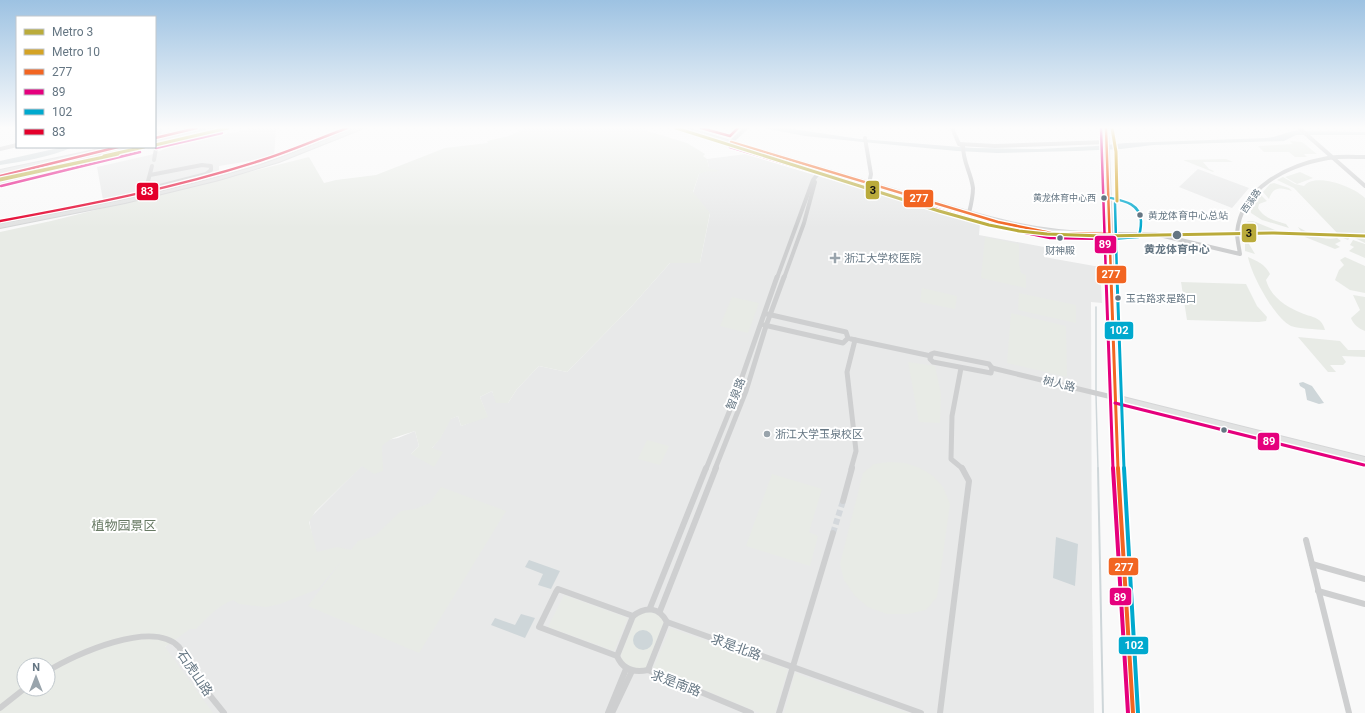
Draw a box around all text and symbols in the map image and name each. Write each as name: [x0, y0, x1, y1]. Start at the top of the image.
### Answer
legend: [16, 16, 156, 148]
text: Metro 3: [52, 25, 93, 39]
text: Metro 10: [52, 45, 100, 59]
text: 277: [52, 65, 72, 79]
text: 89: [52, 85, 66, 99]
text: 102: [52, 105, 72, 119]
text: 83: [52, 125, 66, 139]
line badge: 3: [865, 180, 880, 200]
line badge: 83: [136, 182, 159, 201]
text: 3: [870, 184, 876, 197]
text: 83: [141, 185, 153, 198]
street label: 西溪路: [1239, 187, 1263, 215]
line badge: 277: [903, 189, 934, 208]
text: 277: [910, 192, 928, 205]
place label: 黄龙体育中心西: [1033, 192, 1096, 203]
marker: 黄龙体育中心西: [1099, 193, 1109, 203]
marker: 黄龙体育中心总站: [1135, 210, 1145, 220]
place label: 黄龙体育中心总站: [1148, 210, 1228, 221]
line badge: 3: [1241, 223, 1257, 243]
text: 3: [1246, 227, 1252, 240]
marker: 黄龙体育中心: [1171, 229, 1183, 241]
marker: 财神殿: [1055, 233, 1065, 243]
line badge: 89: [1094, 235, 1117, 254]
text: 89: [1099, 238, 1111, 251]
place label: 黄龙体育中心: [1144, 243, 1210, 256]
place label: 财神殿: [1045, 245, 1075, 256]
marker: 浙江大学校医院: [829, 252, 841, 264]
place label: 浙江大学校医院: [844, 252, 921, 265]
line badge: 277: [1096, 265, 1127, 284]
text: 277: [1102, 268, 1120, 281]
marker: 玉古路求是路口: [1113, 293, 1123, 303]
place label: 玉古路求是路口: [1126, 293, 1196, 304]
line badge: 102: [1104, 321, 1134, 340]
text: 102: [1110, 324, 1128, 337]
street label: 树人路: [1041, 374, 1077, 394]
street label: 智泉路: [724, 376, 748, 412]
unlabelled marker: [1219, 425, 1229, 435]
place label: 浙江大学玉泉校区: [775, 428, 863, 441]
marker: 浙江大学玉泉校区: [762, 429, 772, 439]
line badge: 89: [1257, 432, 1280, 451]
text: 89: [1263, 435, 1275, 448]
park label: 植物园景区: [91, 518, 157, 533]
line badge: 277: [1108, 557, 1139, 576]
text: 277: [1115, 561, 1133, 574]
line badge: 89: [1109, 587, 1132, 606]
text: 89: [1114, 591, 1126, 604]
street label: 求是北路: [709, 631, 763, 663]
line badge: 102: [1118, 636, 1149, 655]
text: 102: [1125, 639, 1143, 652]
street label: 石虎山路: [174, 647, 216, 699]
north arrow: [16, 657, 56, 697]
text: N: [32, 661, 40, 674]
street label: 求是南路: [649, 667, 703, 699]

